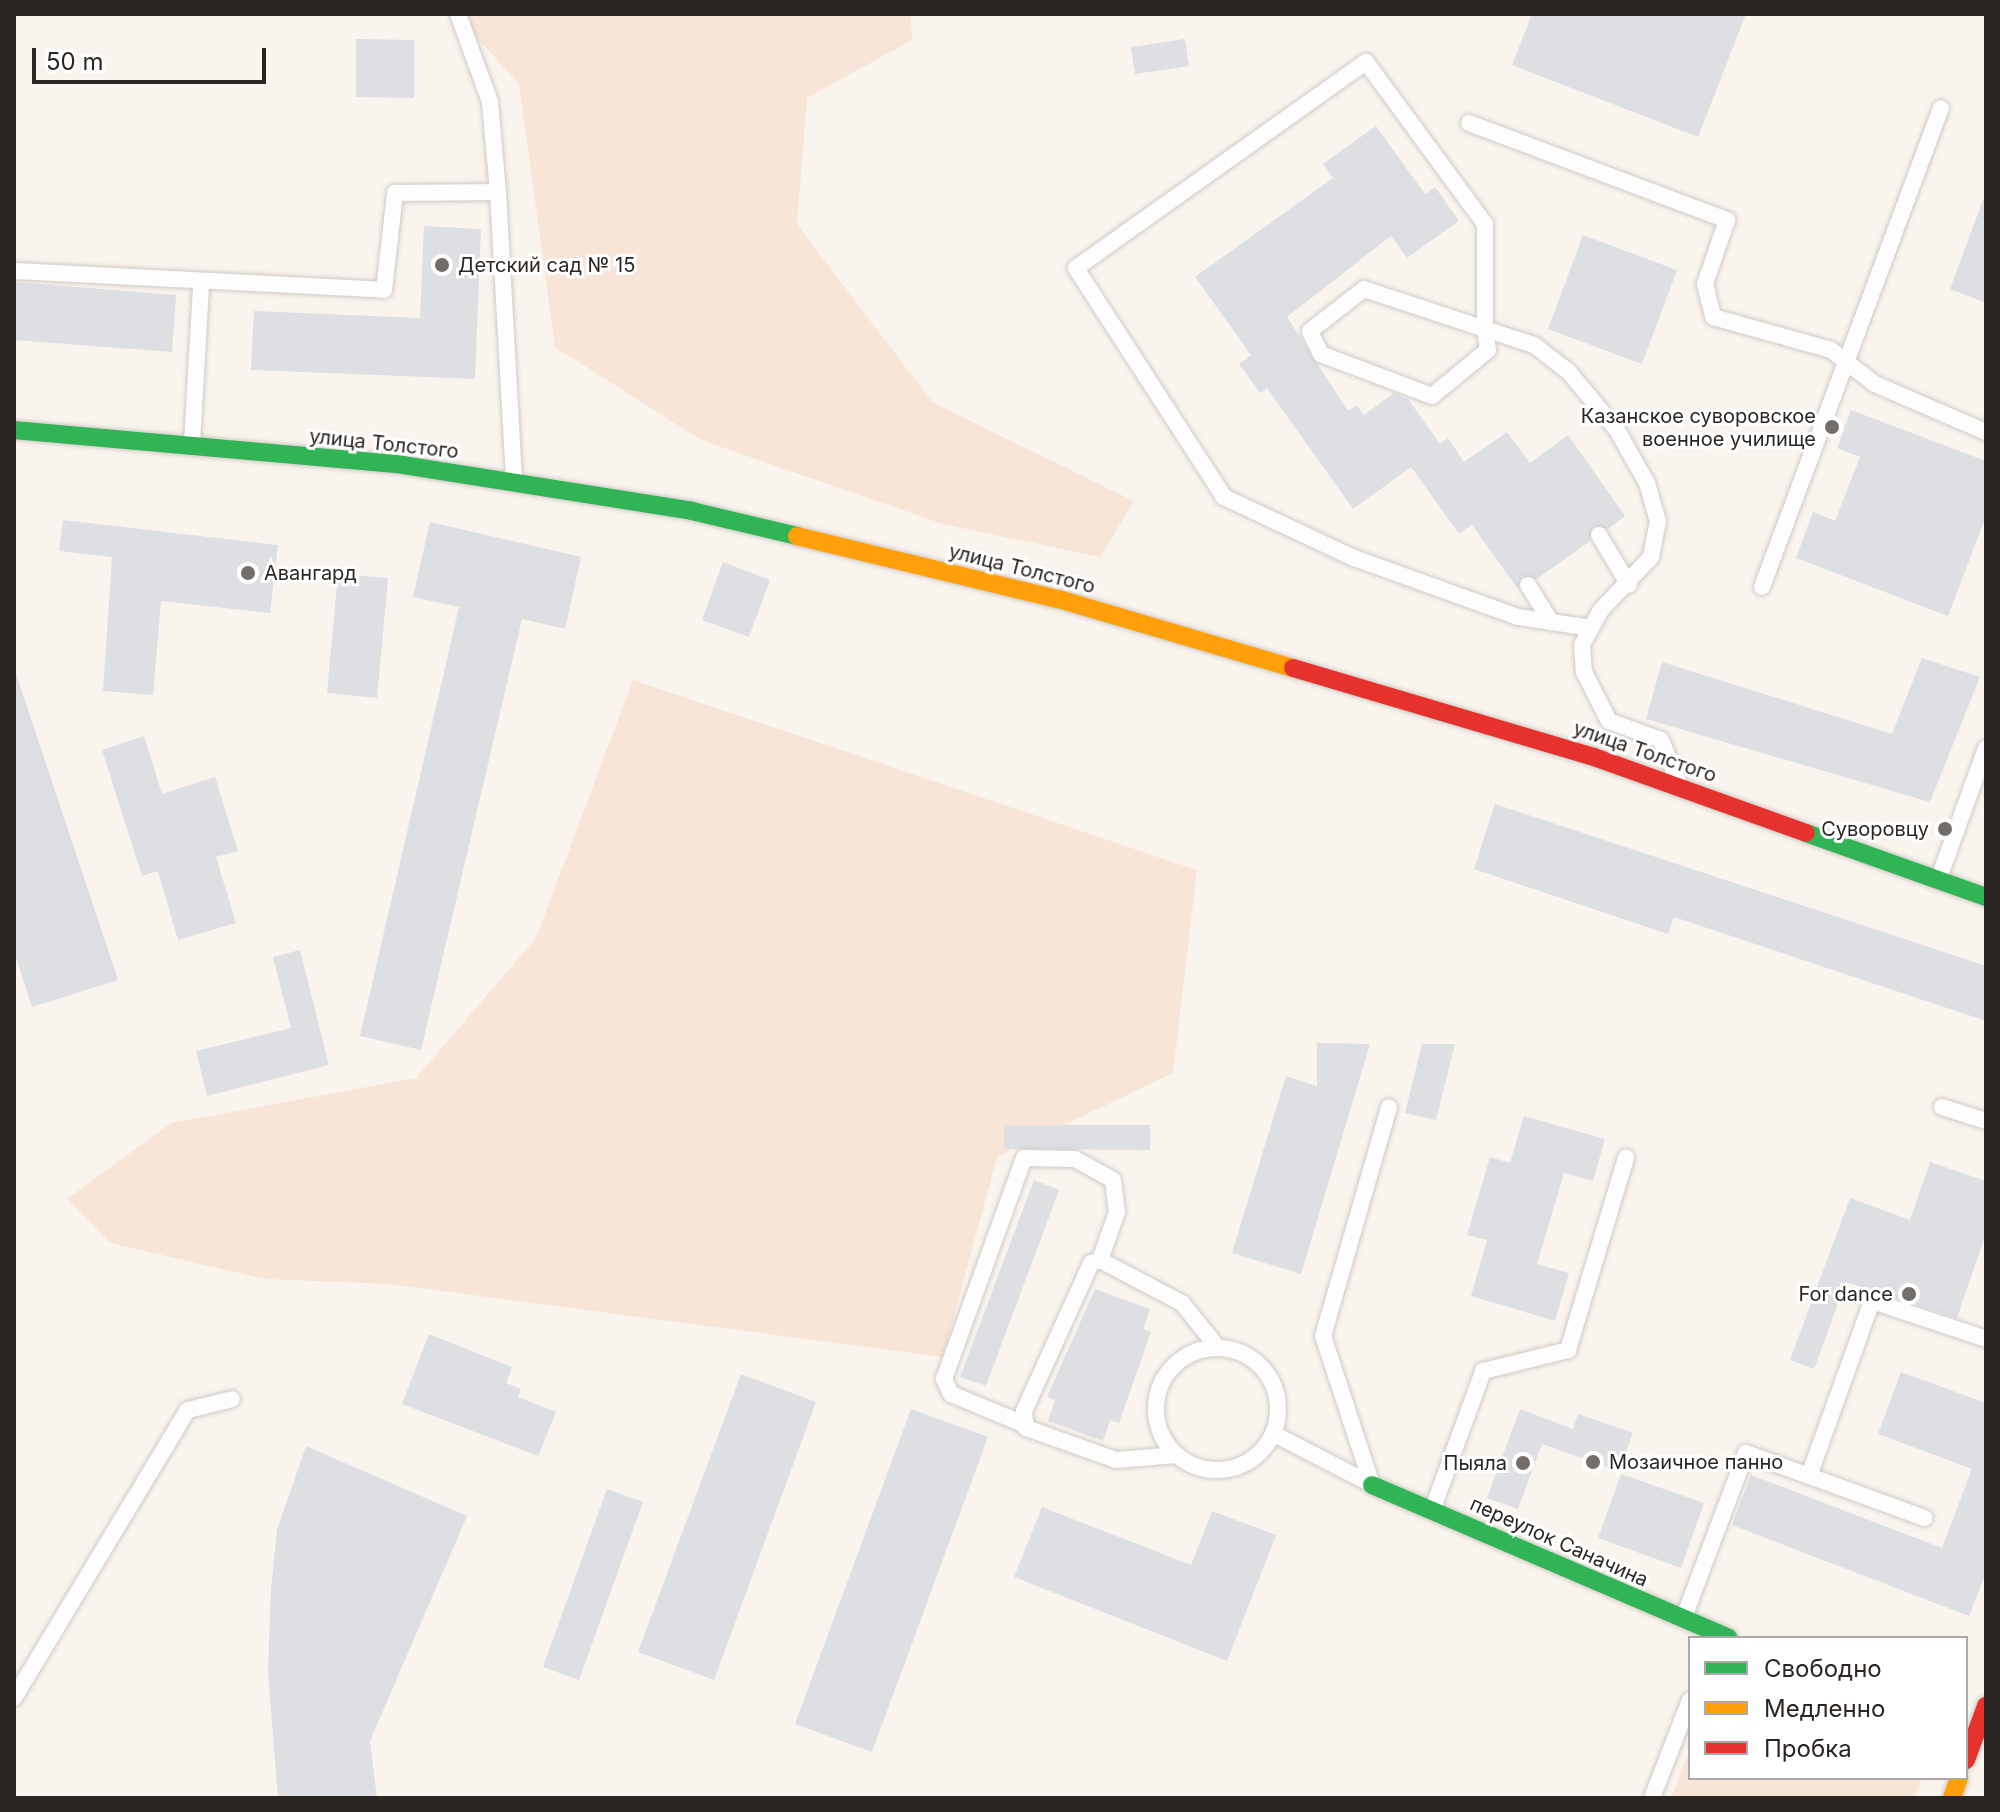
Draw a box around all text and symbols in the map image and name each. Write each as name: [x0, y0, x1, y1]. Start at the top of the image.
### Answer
scale bar: [36, 32, 270, 82]
text: 50 m: [46, 47, 104, 76]
place label: Детский сад № 15: [458, 253, 635, 277]
marker: Детский сад № 15: [433, 256, 451, 274]
place label: Казанское суворовское военное училище: [1581, 404, 1816, 451]
marker: Казанское суворовское военное училище: [1823, 418, 1841, 436]
street label: улица Толстого: [308, 424, 460, 464]
street label: улица Толстого: [946, 539, 1098, 599]
place label: Авангард: [264, 561, 357, 585]
marker: Авангард: [239, 564, 257, 582]
street label: улица Толстого: [1570, 716, 1720, 788]
place label: Суворовцу: [1821, 817, 1929, 841]
marker: Суворовцу: [1936, 820, 1954, 838]
place label: For dance: [1798, 1282, 1893, 1306]
marker: For dance: [1900, 1285, 1918, 1303]
place label: Мозаичное панно: [1609, 1450, 1783, 1474]
place label: Пыяла: [1444, 1451, 1507, 1475]
marker: Мозаичное панно: [1584, 1453, 1602, 1471]
marker: Пыяла: [1514, 1454, 1532, 1472]
street label: переулок Саначина: [1466, 1492, 1652, 1592]
legend: [1688, 1636, 1968, 1780]
text: Свободно: [1764, 1654, 1882, 1683]
text: Медленно: [1764, 1694, 1885, 1723]
text: Пробка: [1764, 1734, 1852, 1763]

